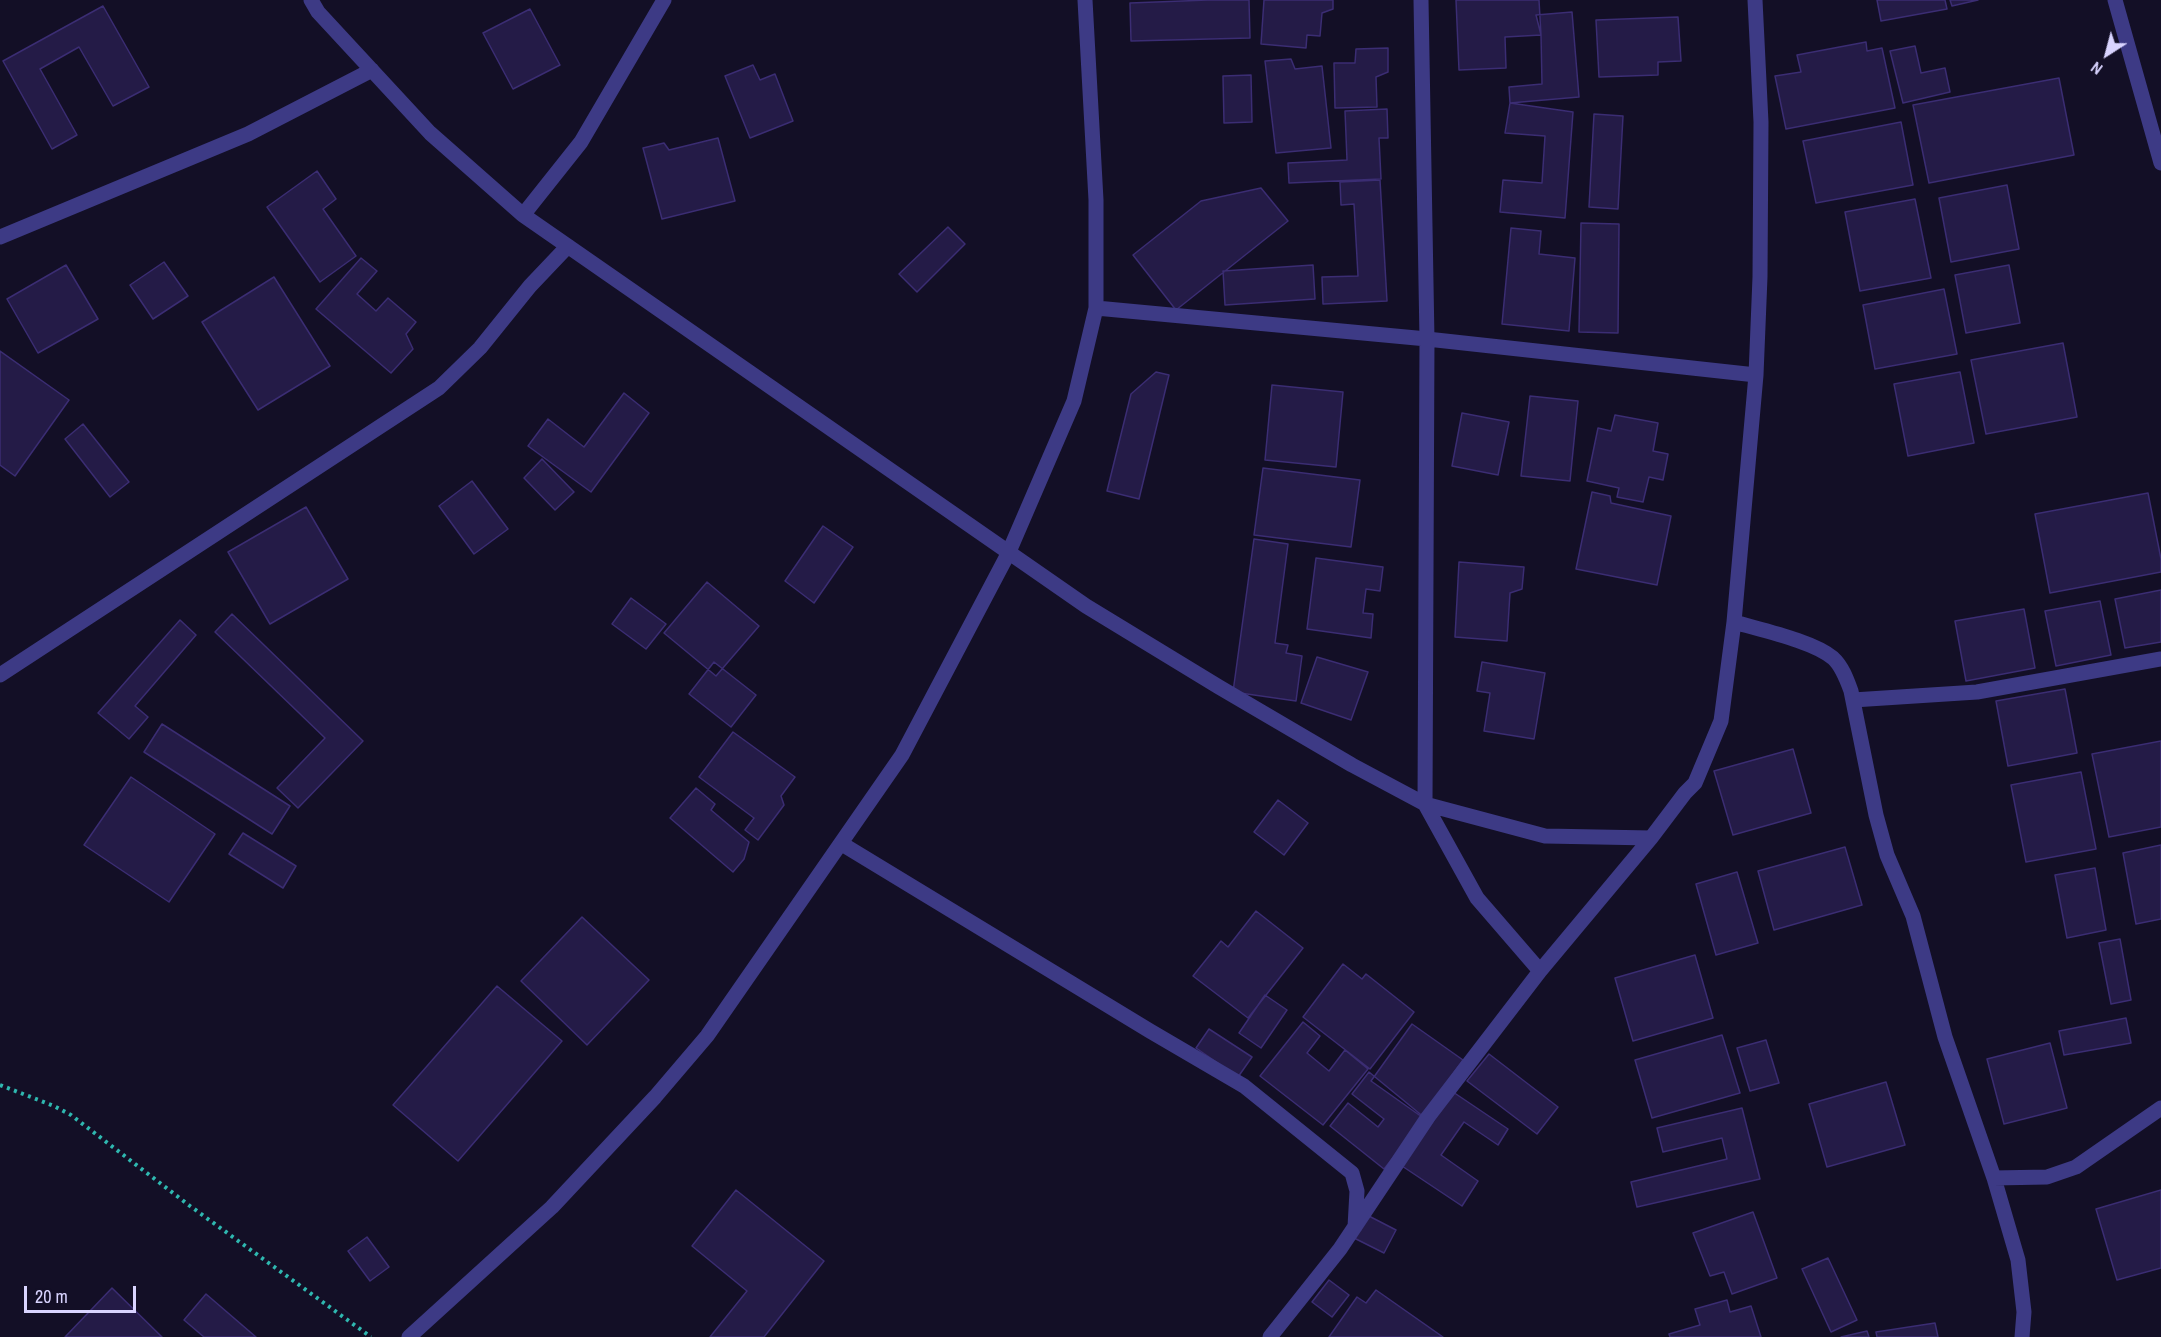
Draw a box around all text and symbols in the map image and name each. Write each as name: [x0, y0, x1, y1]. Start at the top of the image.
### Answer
north arrow: [2077, 24, 2137, 84]
text: N: [2086, 57, 2107, 80]
scale bar: [27, 1274, 140, 1312]
text: 20 m: [35, 1284, 68, 1309]

